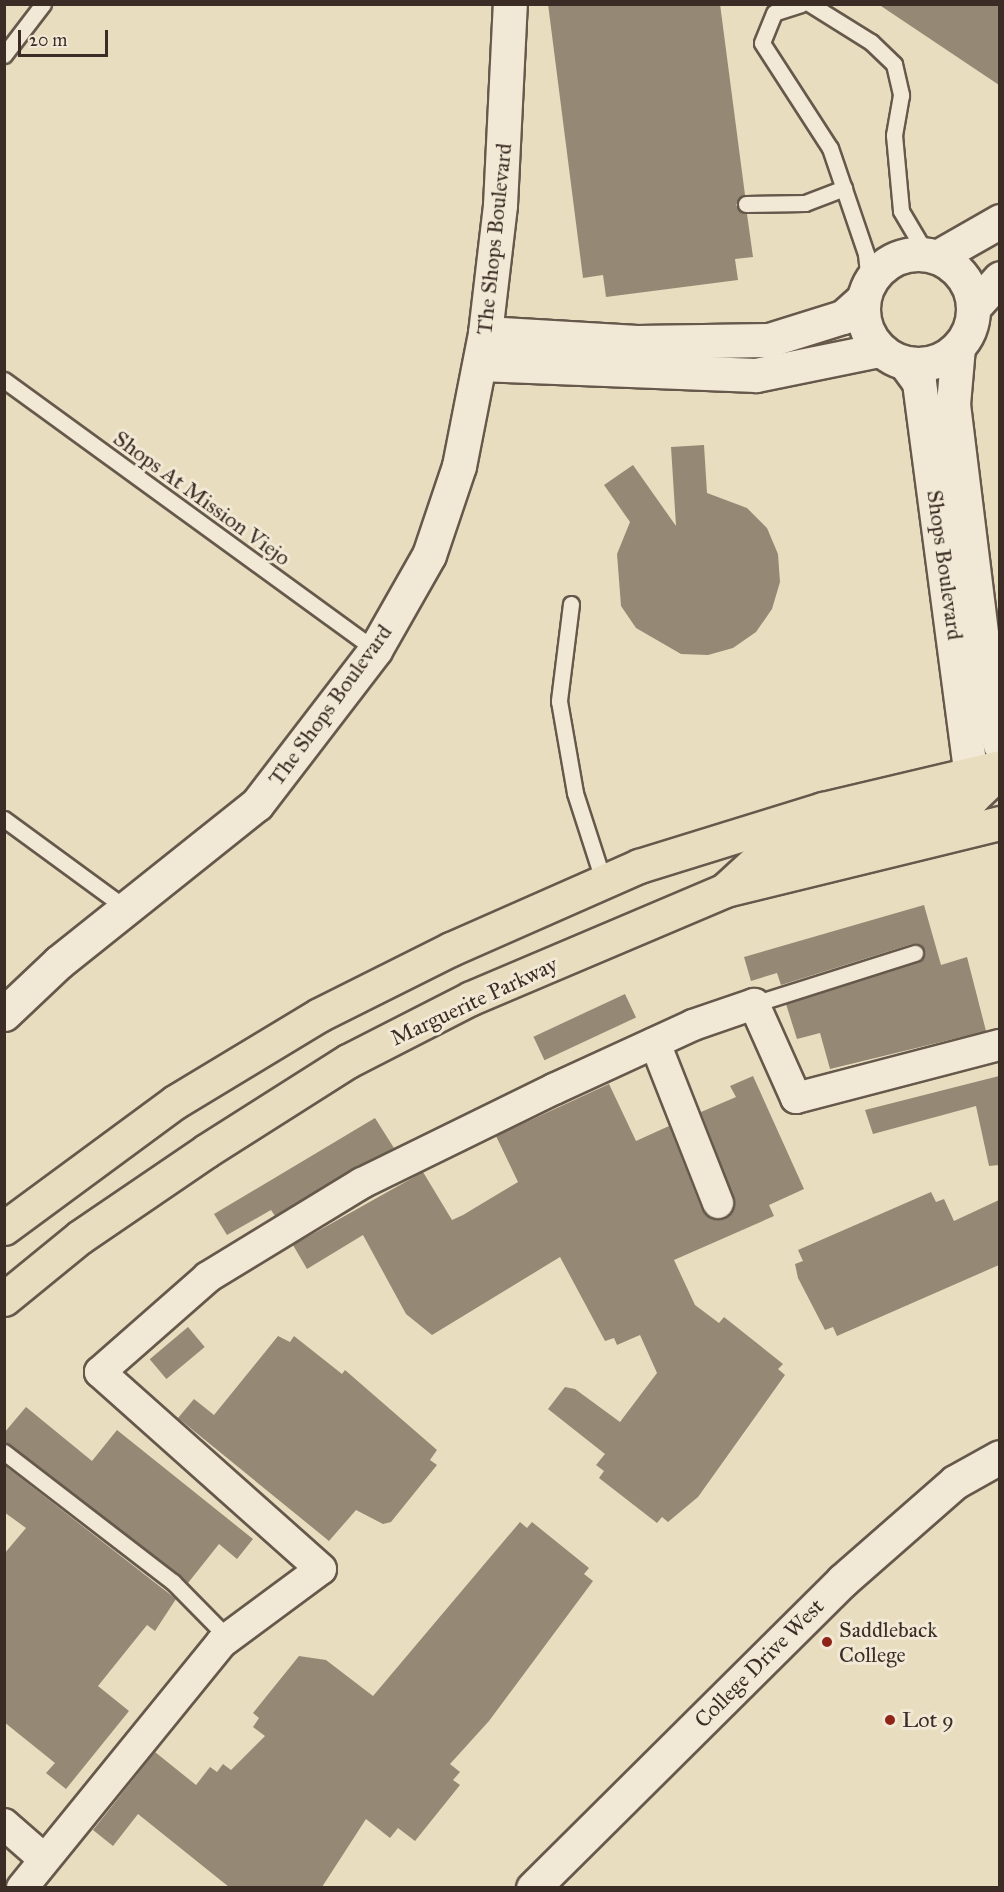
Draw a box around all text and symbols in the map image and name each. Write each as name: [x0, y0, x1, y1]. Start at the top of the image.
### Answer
scale bar: [21, 18, 111, 56]
text: 20 m: [29, 29, 67, 51]
street label: The Shops Boulevard: [471, 142, 517, 336]
street label: Shops At Mission Viejo: [108, 425, 296, 571]
street label: Shops Boulevard: [921, 488, 969, 642]
street label: The Shops Boulevard: [263, 619, 397, 791]
street label: Marguerite Parkway: [386, 951, 562, 1051]
street label: College Drive West: [689, 1593, 829, 1733]
place label: Saddleback College: [839, 1616, 938, 1668]
marker: Saddleback College: [820, 1635, 834, 1649]
place label: Lot 9: [902, 1707, 954, 1733]
marker: Lot 9: [883, 1713, 897, 1727]

